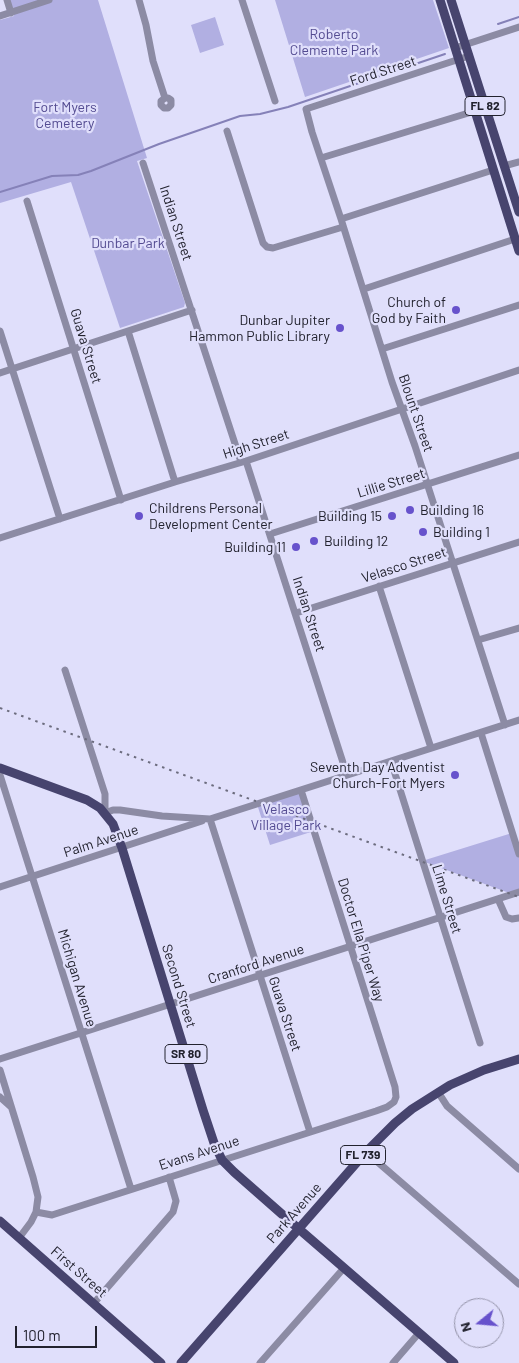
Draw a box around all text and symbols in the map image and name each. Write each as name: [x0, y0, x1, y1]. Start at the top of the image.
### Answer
park label: Roberto Clemente Park: [290, 26, 378, 58]
street label: Ford Street: [348, 52, 418, 90]
road number: FL 82: [465, 96, 505, 115]
park label: Fort Myers Cemetery: [33, 99, 97, 132]
street label: Indian Street: [156, 183, 196, 263]
park label: Dunbar Park: [91, 235, 165, 251]
place label: Church of God by Faith: [372, 294, 446, 326]
marker: Church of God by Faith: [450, 304, 462, 316]
street label: Guava Street: [67, 306, 105, 386]
place label: Dunbar Jupiter Hammon Public Library: [189, 312, 330, 344]
marker: Dunbar Jupiter Hammon Public Library: [334, 322, 346, 334]
street label: Blount Street: [395, 372, 437, 454]
street label: High Street: [221, 425, 291, 463]
street label: Lillie Street: [355, 465, 427, 501]
place label: Childrens Personal Development Center: [149, 500, 273, 532]
place label: Building 16: [420, 502, 484, 518]
marker: Building 16: [404, 504, 416, 516]
place label: Building 15: [318, 508, 382, 524]
marker: Childrens Personal Development Center: [133, 510, 145, 522]
marker: Building 15: [386, 510, 398, 522]
place label: Building 1: [433, 524, 490, 540]
marker: Building 1: [417, 526, 429, 538]
place label: Building 12: [324, 533, 388, 549]
marker: Building 12: [308, 535, 320, 547]
place label: Building 11: [224, 539, 286, 555]
marker: Building 11: [290, 541, 302, 553]
street label: Velasco Street: [360, 543, 448, 587]
street label: Indian Street: [289, 574, 329, 654]
place label: Seventh Day Adventist Church-Fort Myers: [310, 759, 445, 792]
marker: Seventh Day Adventist Church-Fort Myers: [449, 769, 461, 781]
park label: Velasco Village Park: [251, 801, 321, 834]
street label: Palm Avenue: [62, 821, 140, 861]
street label: Lime Street: [429, 862, 465, 936]
street label: Doctor Ella Piper Way: [334, 876, 388, 1004]
street label: Michigan Avenue: [54, 927, 100, 1029]
street label: Cranford Avenue: [206, 941, 306, 987]
street label: Second Street: [158, 942, 200, 1030]
street label: Guava Street: [265, 974, 305, 1054]
road number: SR 80: [165, 1044, 207, 1064]
street label: Evans Avenue: [157, 1132, 241, 1174]
road number: FL 739: [340, 1146, 386, 1164]
street label: Park Avenue: [263, 1179, 325, 1247]
street label: First Street: [47, 1243, 111, 1301]
north arrow: [454, 1298, 504, 1348]
scale bar: [18, 1316, 100, 1348]
text: N: [456, 1320, 475, 1334]
text: 100 m: [23, 1326, 61, 1344]

